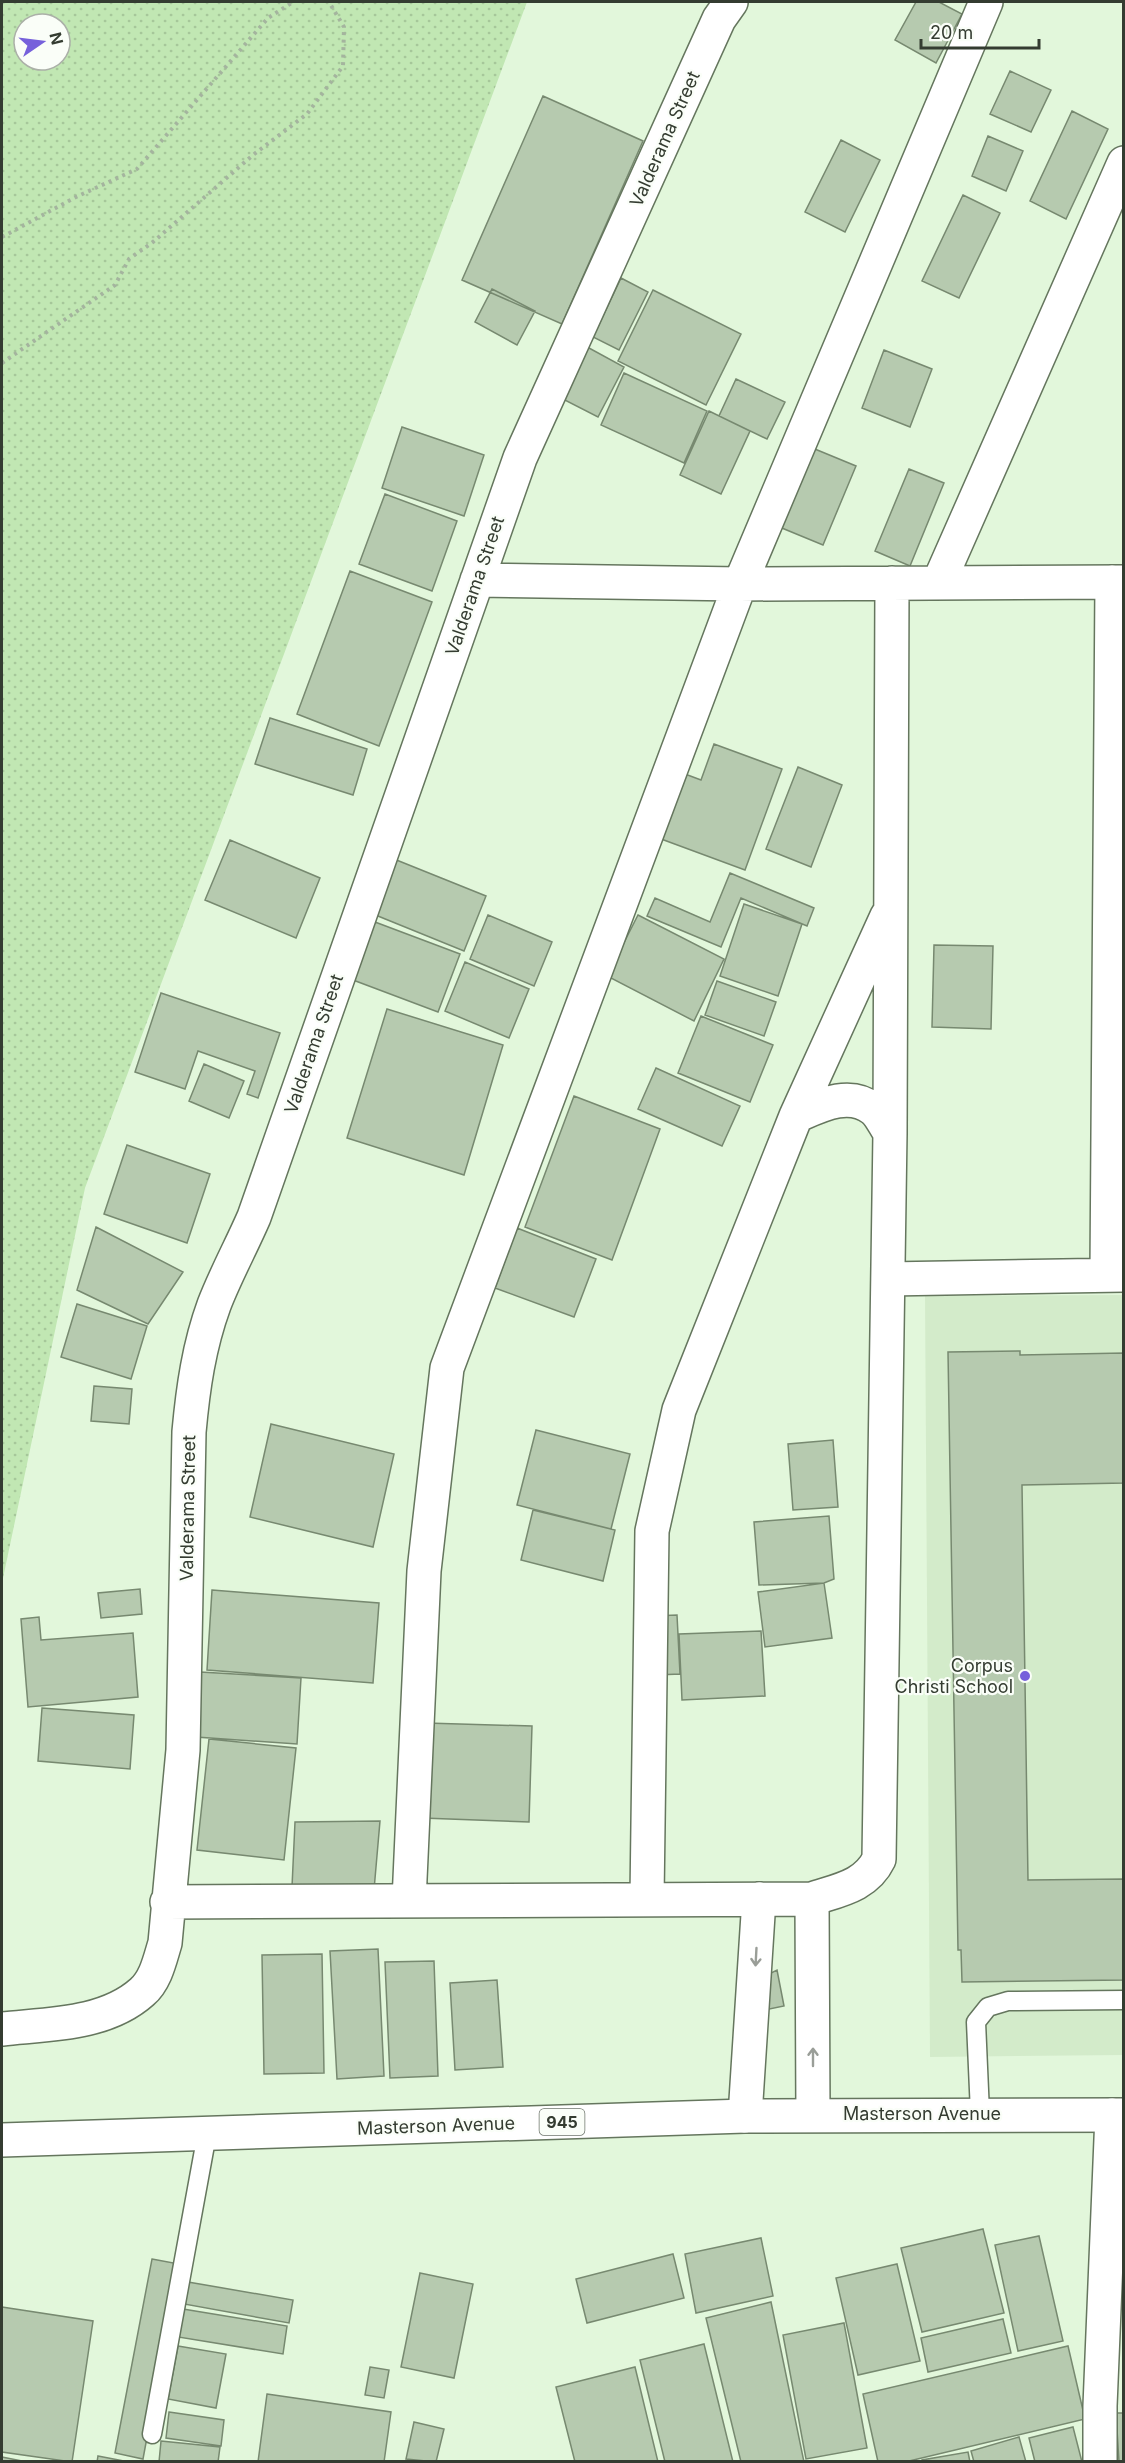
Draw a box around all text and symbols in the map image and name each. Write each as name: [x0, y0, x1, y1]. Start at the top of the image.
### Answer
north arrow: [12, 12, 72, 72]
scale bar: [921, 12, 1040, 50]
text: 20 m: [930, 22, 973, 43]
text: N: [45, 30, 68, 47]
street label: Valderama Street: [625, 68, 704, 210]
street label: Valderama Street: [441, 513, 508, 658]
street label: Valderama Street: [280, 971, 347, 1116]
street label: Valderama Street: [176, 1435, 199, 1581]
place label: Corpus Christi School: [895, 1655, 1013, 1697]
marker: Corpus Christi School: [1018, 1669, 1032, 1683]
one-way arrow: [750, 1947, 761, 1967]
one-way arrow: [807, 2047, 819, 2067]
street label: Masterson Avenue: [843, 2103, 1001, 2124]
road number: 945: [540, 2109, 584, 2135]
street label: Masterson Avenue: [357, 2112, 515, 2139]

